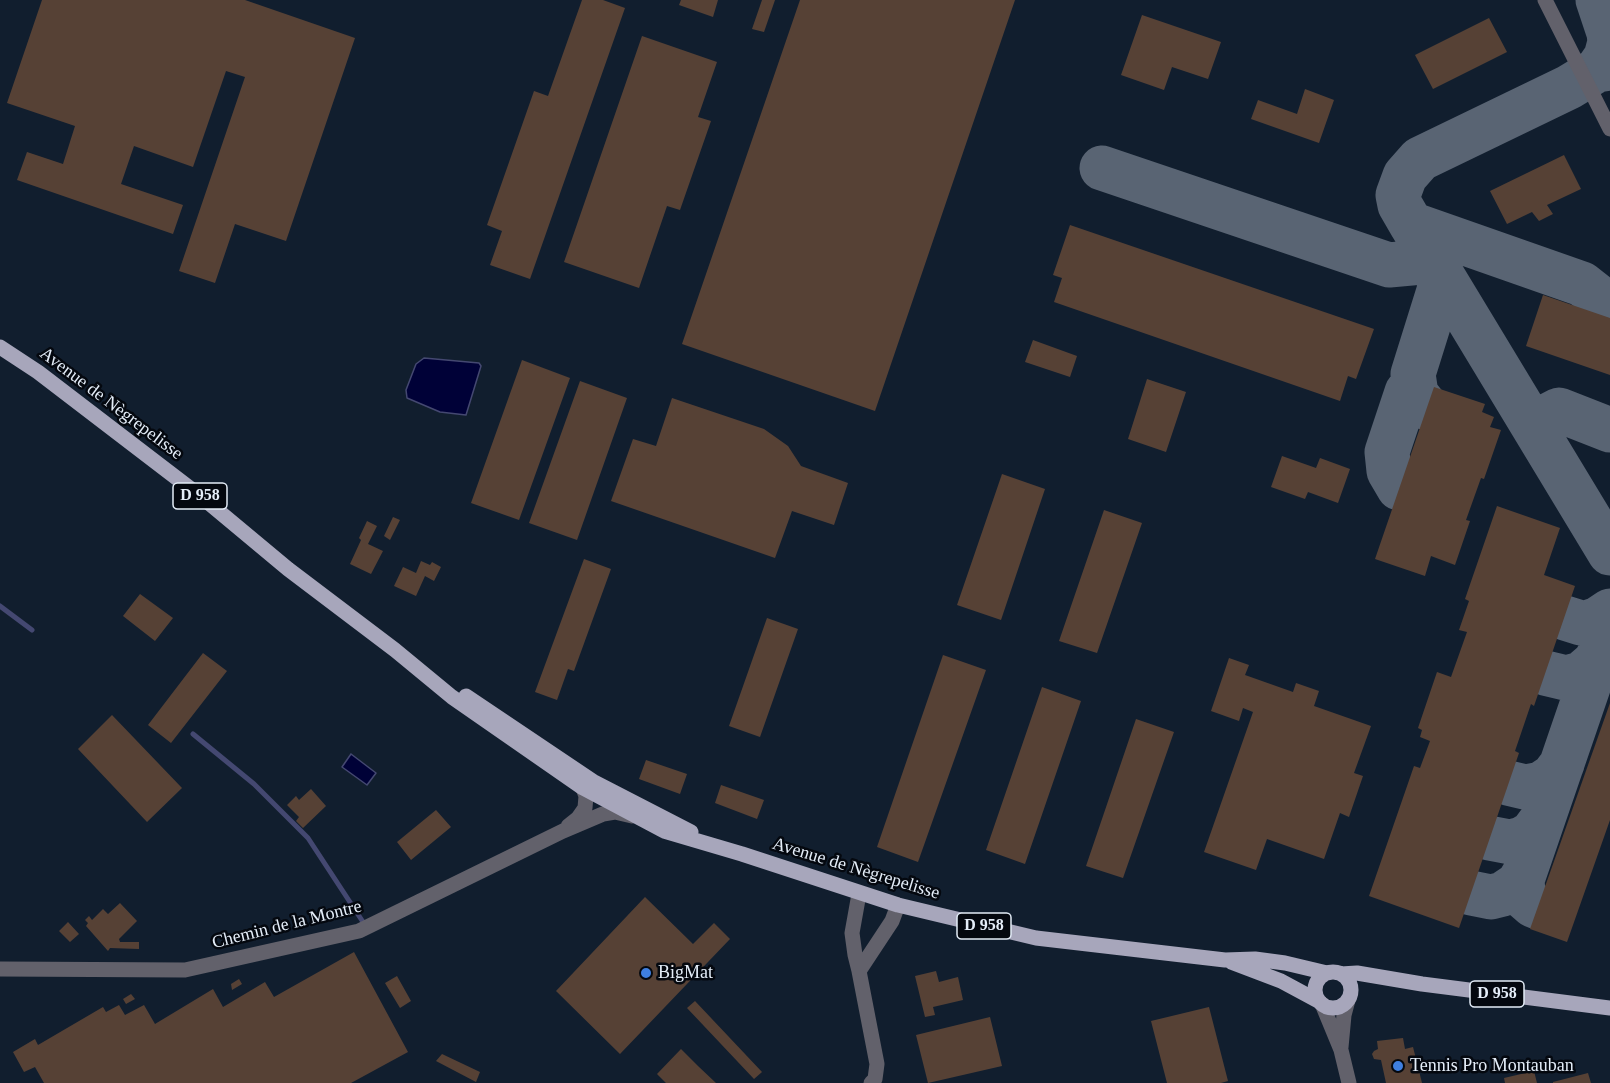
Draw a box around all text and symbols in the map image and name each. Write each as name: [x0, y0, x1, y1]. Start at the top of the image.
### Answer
street label: Avenue de Nègrepelisse: [35, 343, 187, 465]
road number: D 958: [173, 483, 227, 509]
street label: Avenue de Nègrepelisse: [770, 833, 942, 905]
street label: Chemin de la Montre: [210, 896, 364, 954]
road number: D 958: [957, 913, 1011, 939]
place label: BigMat: [658, 962, 713, 984]
marker: BigMat: [639, 966, 653, 980]
road number: D 958: [1470, 981, 1524, 1007]
place label: Tennis Pro Montauban: [1410, 1055, 1574, 1077]
marker: Tennis Pro Montauban: [1391, 1059, 1405, 1073]

